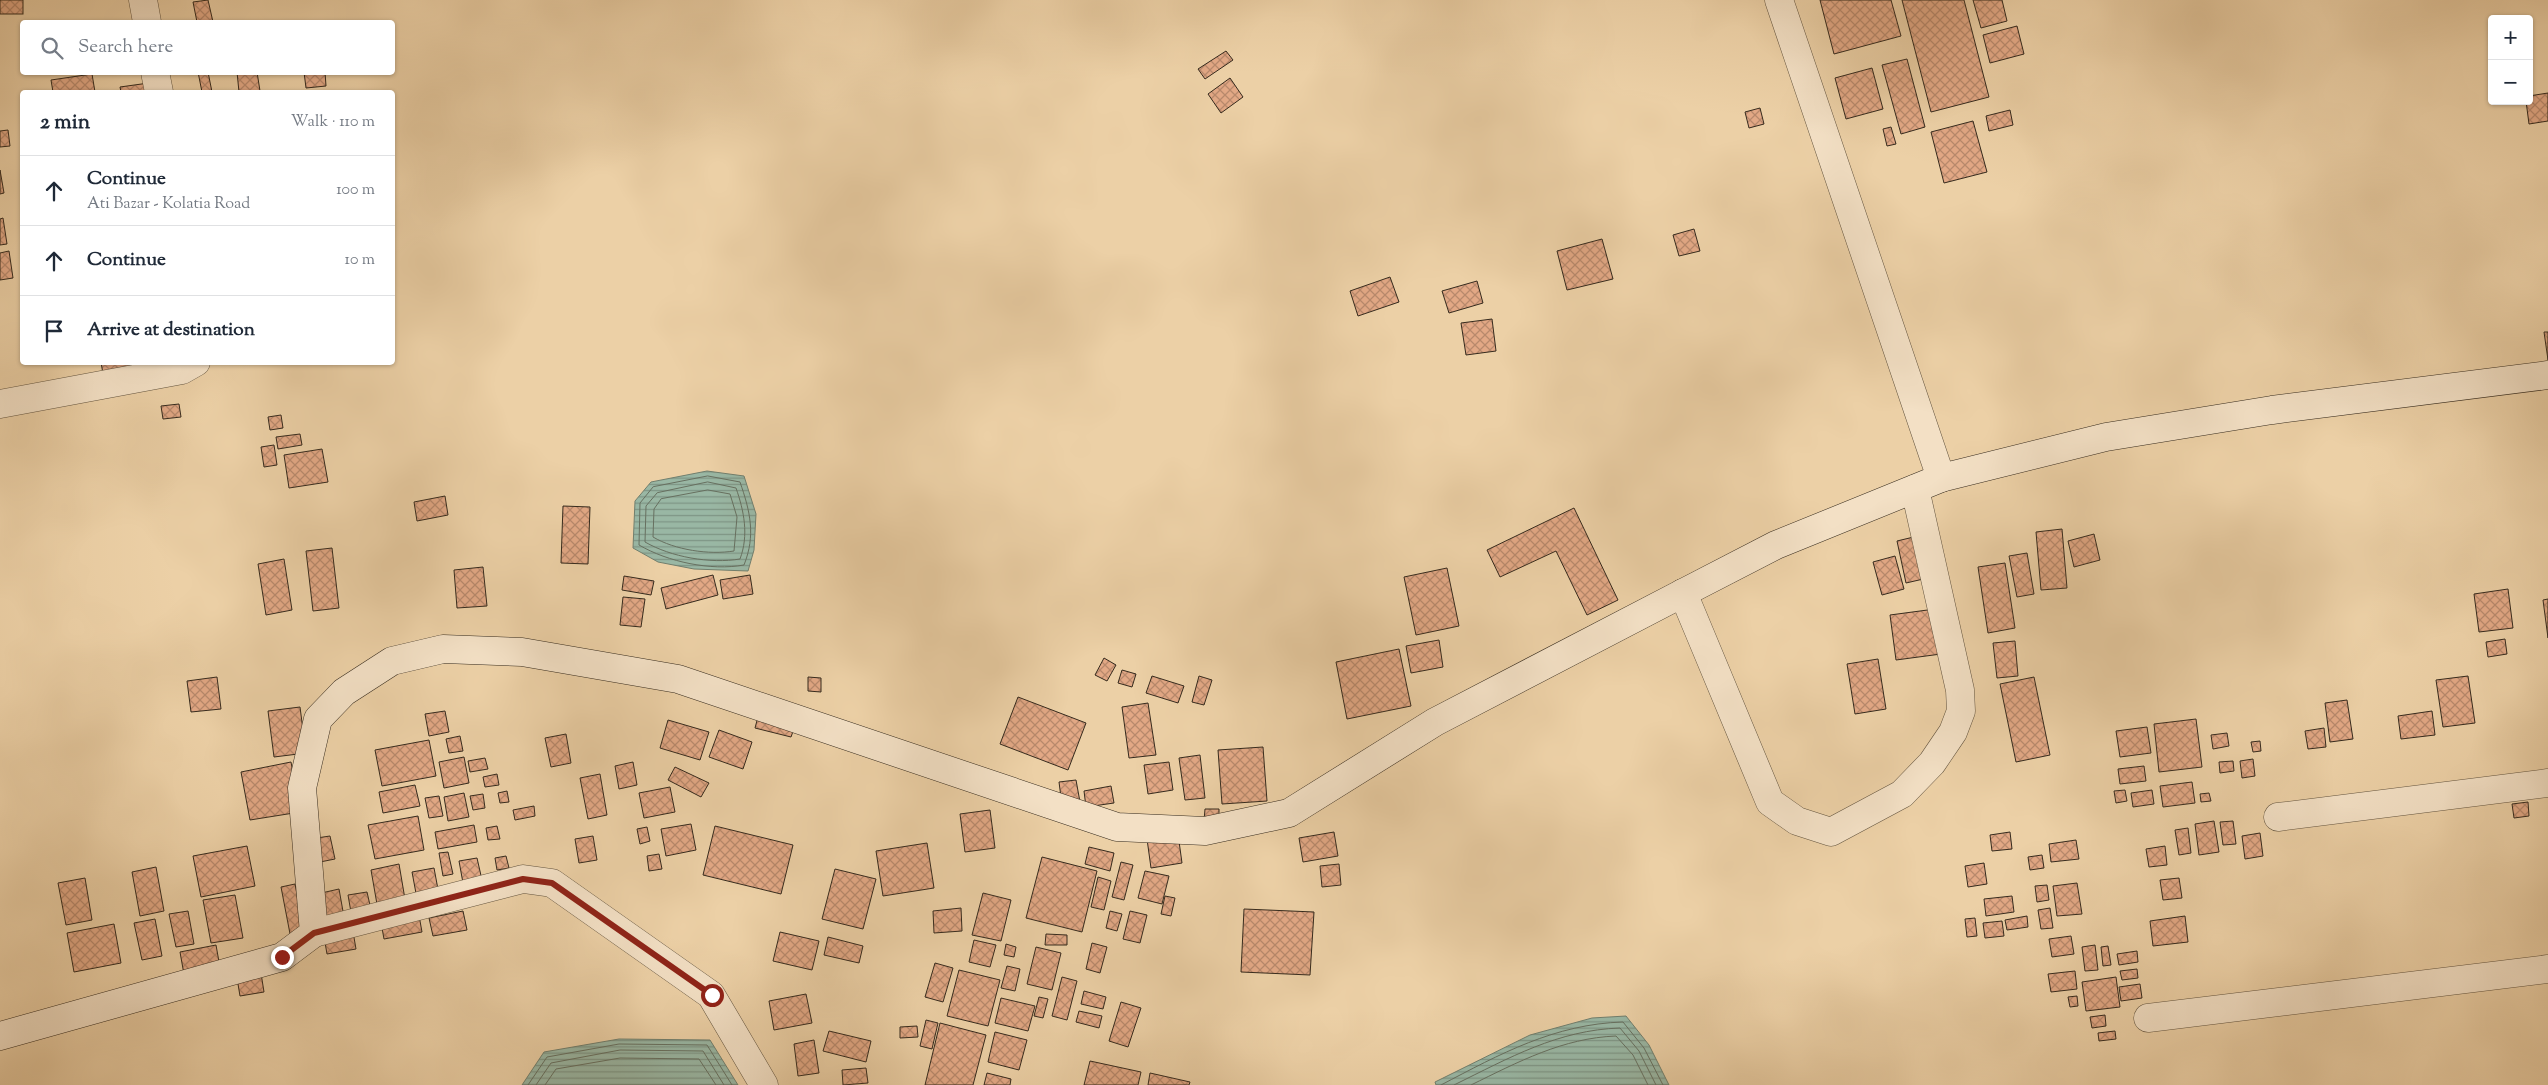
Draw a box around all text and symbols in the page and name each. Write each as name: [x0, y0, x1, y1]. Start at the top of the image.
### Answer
map controls: [2488, 15, 2533, 105]
button: +: [2488, 15, 2533, 60]
search box: [20, 20, 395, 75]
icon: search: [38, 34, 66, 62]
text: Search here: [78, 34, 173, 61]
button: −: [2488, 60, 2533, 105]
text: 2 min: [40, 108, 90, 138]
text: Walk · 110 m: [291, 111, 375, 134]
text: Continue: [87, 166, 166, 193]
icon: ahead: [40, 177, 68, 205]
text: 100 m: [336, 179, 375, 202]
text: Ati Bazar - Kolatia Road: [87, 193, 250, 216]
icon: ahead: [40, 247, 68, 275]
text: Continue: [87, 247, 166, 274]
text: 10 m: [345, 249, 375, 272]
icon: arrive: [40, 317, 68, 345]
text: Arrive at destination: [87, 317, 255, 344]
route end: [271, 946, 294, 969]
route start: [701, 984, 724, 1007]

